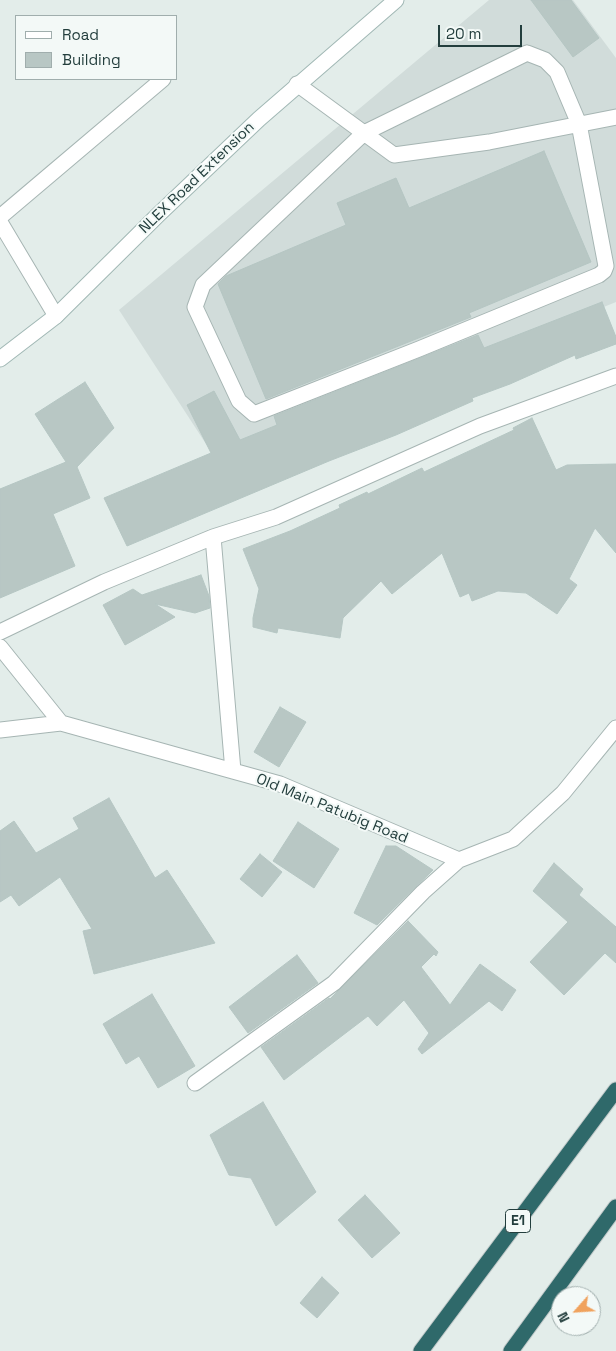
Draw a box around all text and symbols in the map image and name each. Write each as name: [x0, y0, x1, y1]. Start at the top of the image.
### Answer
legend: [15, 15, 178, 80]
scale bar: [441, 15, 525, 47]
text: 20 m: [446, 24, 481, 43]
text: Road: [62, 25, 99, 44]
text: Building: [62, 50, 121, 69]
street label: NLEX Road Extension: [136, 118, 258, 238]
street label: Old Main Patubig Road: [253, 770, 411, 848]
road number: E1: [506, 1210, 530, 1232]
north arrow: [551, 1286, 601, 1336]
text: N: [553, 1309, 574, 1325]

